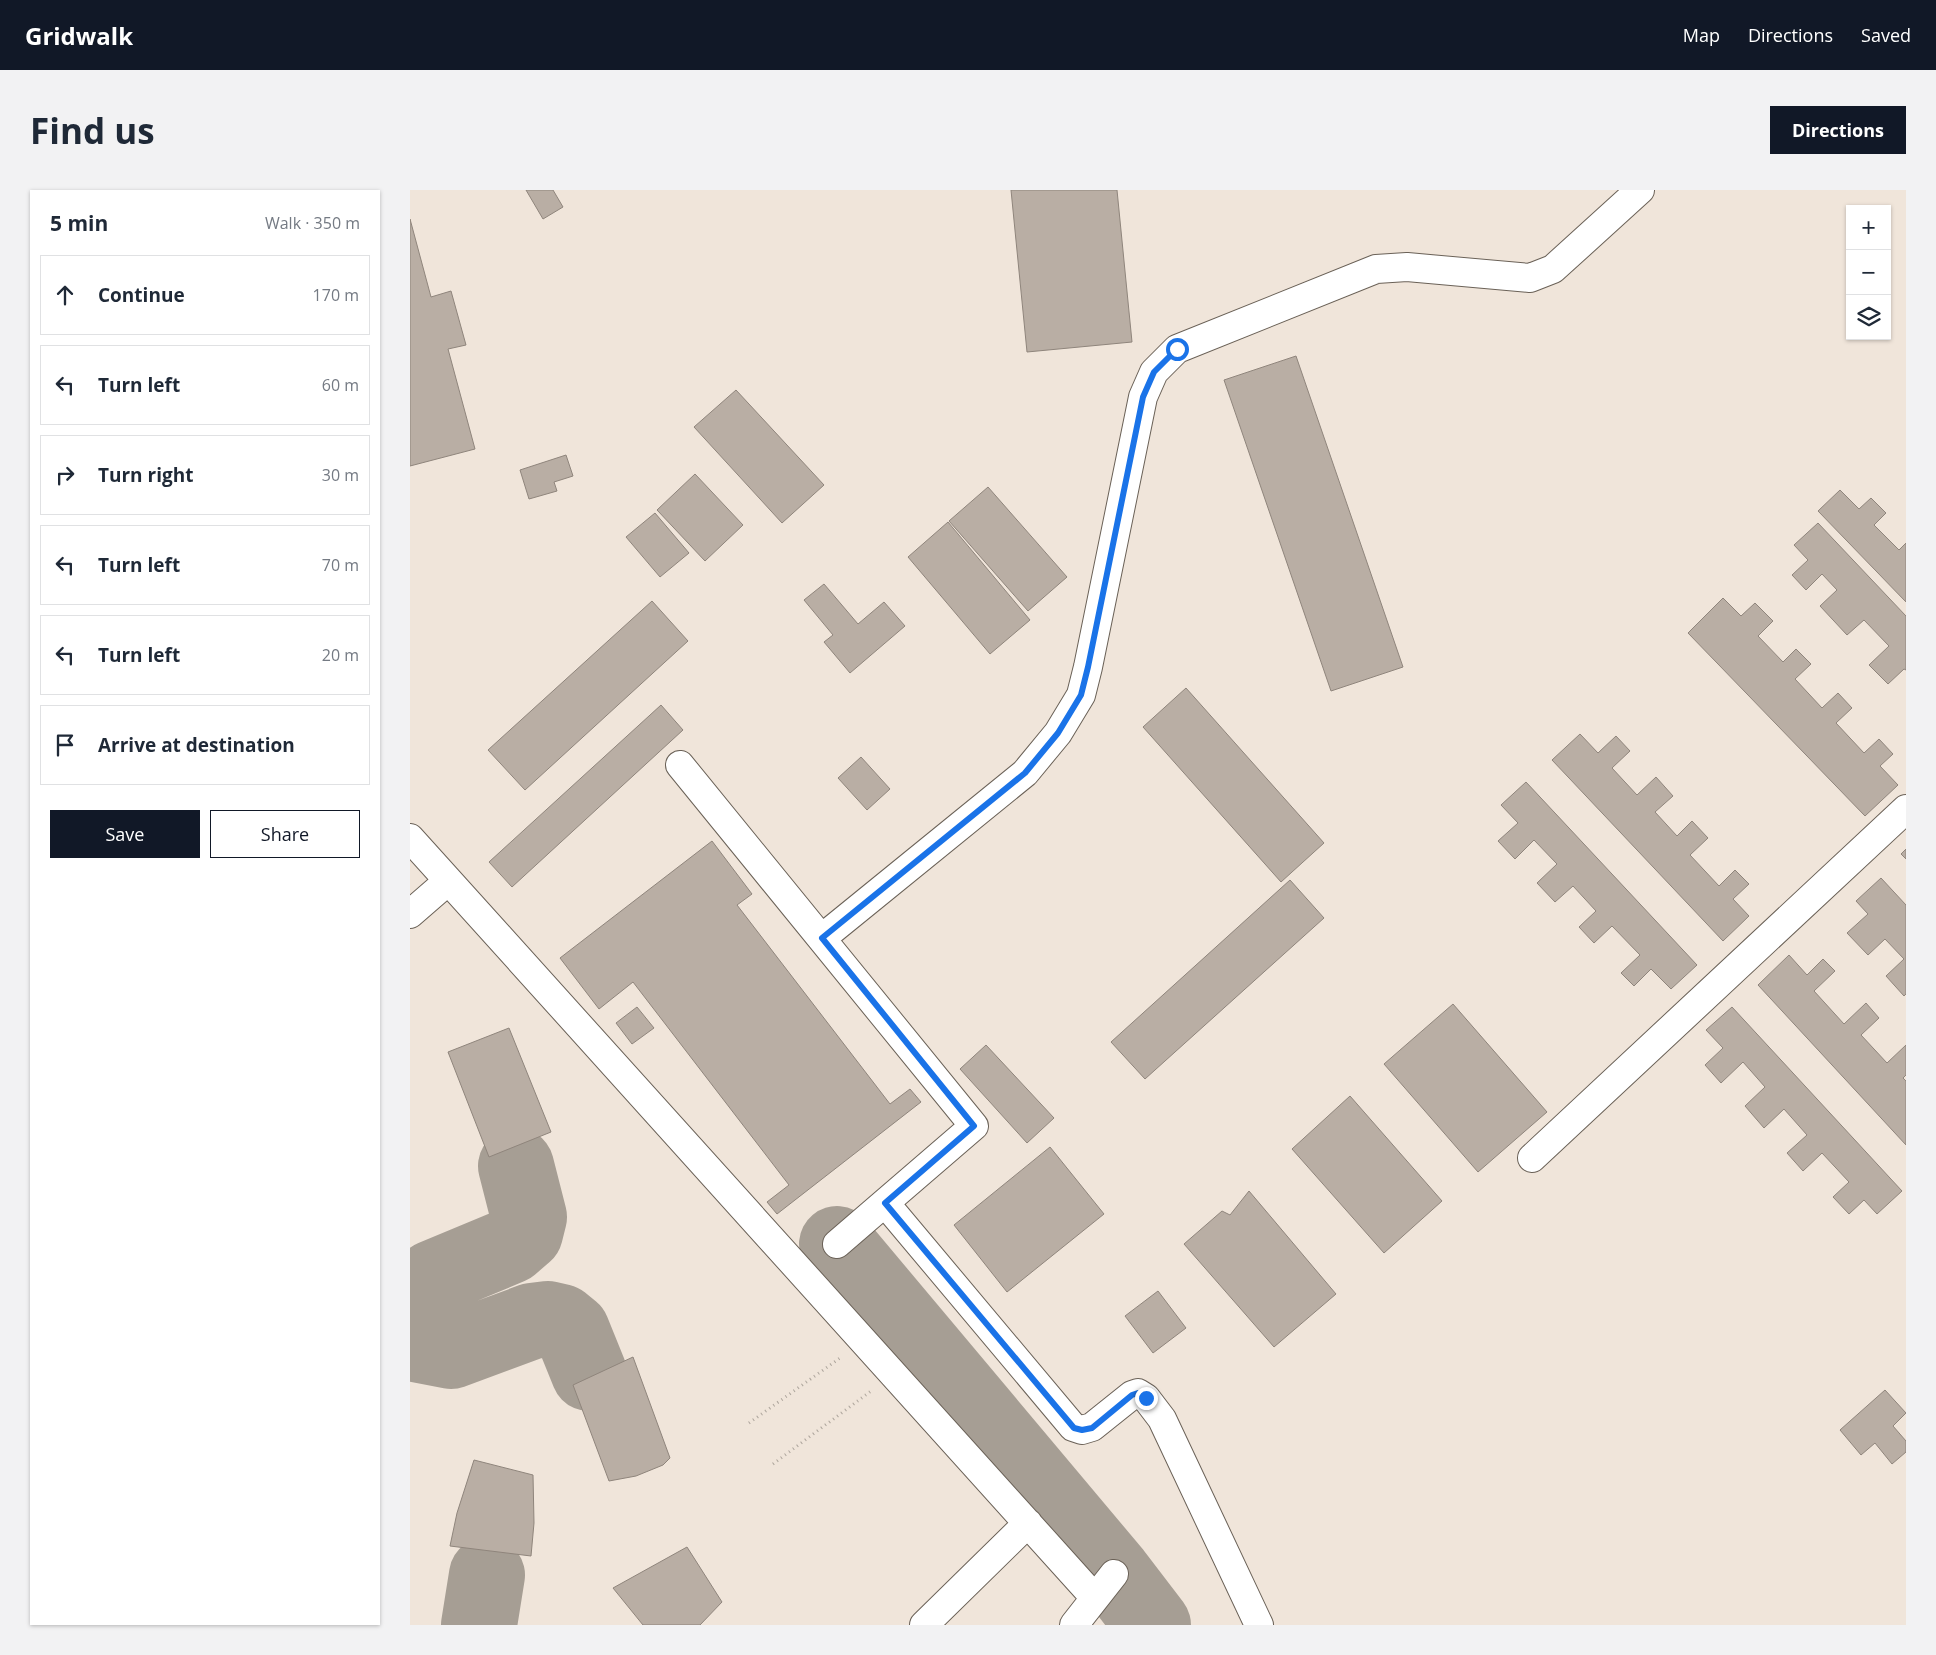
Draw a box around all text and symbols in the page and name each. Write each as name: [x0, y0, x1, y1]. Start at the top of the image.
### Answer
text: Gridwalk: [25, 19, 133, 52]
text: Map: [1683, 23, 1720, 47]
text: Directions: [1748, 23, 1833, 47]
text: Saved: [1861, 23, 1911, 47]
button: Directions: [1770, 106, 1906, 154]
text: Find us: [30, 107, 155, 154]
map controls: [1846, 205, 1891, 340]
button: +: [1846, 205, 1891, 250]
text: 5 min: [50, 209, 108, 237]
text: Walk · 350 m: [265, 212, 360, 234]
button: −: [1846, 250, 1891, 295]
icon: ahead: [51, 281, 79, 309]
text: Continue: [98, 282, 185, 308]
text: 170 m: [313, 284, 359, 306]
button: layers: [1846, 295, 1891, 340]
route start: [1166, 338, 1189, 361]
icon: left: [51, 371, 79, 399]
text: Turn left: [98, 372, 180, 398]
text: 60 m: [322, 374, 359, 396]
icon: right: [51, 461, 79, 489]
text: Turn right: [98, 462, 193, 488]
text: 30 m: [322, 464, 359, 486]
icon: left: [51, 551, 79, 579]
text: Turn left: [98, 552, 180, 578]
text: 70 m: [322, 554, 359, 576]
icon: left: [51, 641, 79, 669]
text: Turn left: [98, 642, 180, 668]
text: 20 m: [322, 644, 359, 666]
icon: arrive: [51, 731, 79, 759]
text: Arrive at destination: [98, 732, 295, 758]
button: Save: [50, 810, 200, 858]
button: Share: [210, 810, 360, 858]
route end: [1135, 1387, 1158, 1410]

